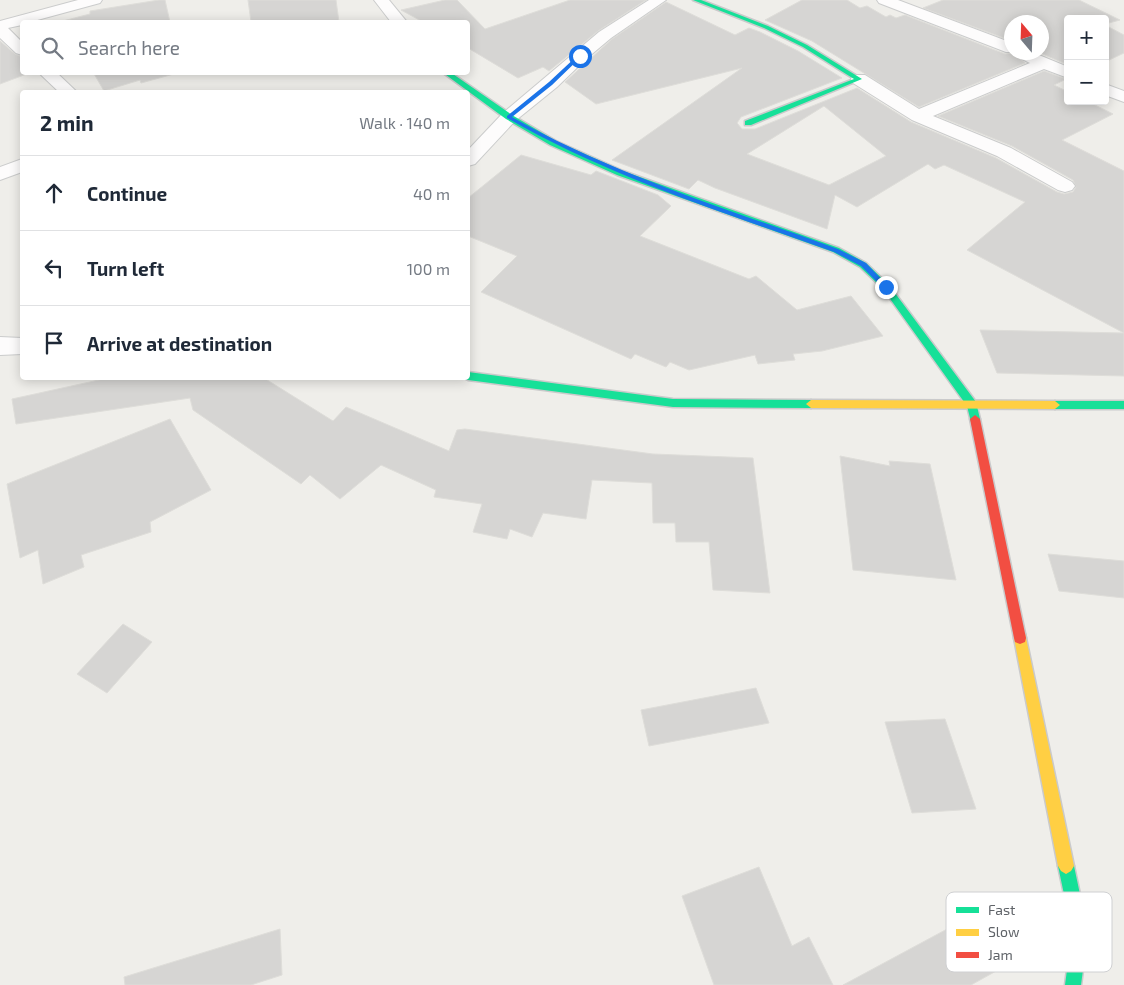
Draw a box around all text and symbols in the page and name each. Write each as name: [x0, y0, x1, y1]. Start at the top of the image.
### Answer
north arrow: [1004, 15, 1049, 60]
map controls: [1064, 15, 1109, 105]
button: +: [1064, 15, 1109, 60]
search box: [20, 20, 470, 75]
icon: search: [38, 34, 66, 62]
text: Search here: [78, 36, 180, 59]
route start: [569, 45, 592, 68]
button: −: [1064, 60, 1109, 105]
text: 2 min: [40, 110, 94, 135]
text: Walk · 140 m: [359, 113, 450, 132]
icon: ahead: [40, 179, 68, 207]
text: Continue: [87, 182, 167, 205]
text: 40 m: [413, 184, 450, 203]
icon: left: [40, 254, 68, 282]
text: Turn left: [87, 257, 164, 280]
text: 100 m: [407, 259, 450, 278]
route end: [875, 276, 898, 299]
icon: arrive: [40, 329, 68, 357]
text: Arrive at destination: [87, 332, 272, 355]
legend: [946, 892, 1112, 972]
text: Fast: [988, 901, 1015, 918]
text: Slow: [988, 923, 1020, 940]
text: Jam: [988, 946, 1013, 963]

